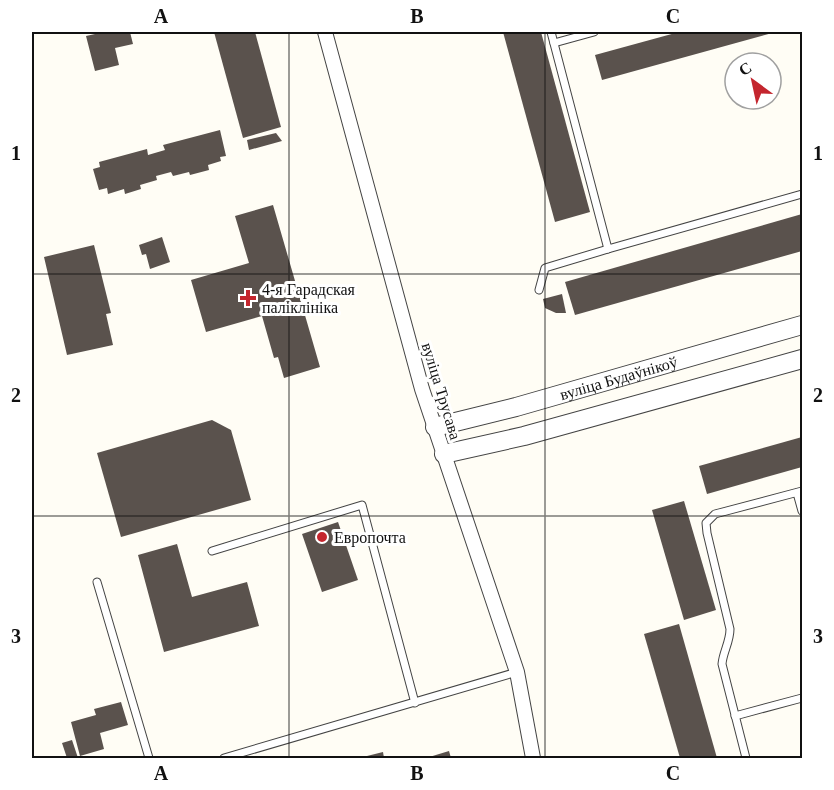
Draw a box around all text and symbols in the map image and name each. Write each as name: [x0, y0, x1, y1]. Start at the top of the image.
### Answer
text: A: [154, 5, 169, 27]
text: B: [410, 5, 424, 27]
text: C: [666, 5, 680, 27]
north arrow: [723, 51, 783, 111]
text: С: [736, 59, 755, 79]
text: 1: [11, 142, 21, 164]
text: 1: [813, 142, 823, 164]
place label: 4-я Гарадская паліклініка: [262, 281, 356, 316]
marker: 4-я Гарадская паліклініка: [239, 289, 257, 307]
street label: вуліца Трусава: [418, 341, 464, 442]
street label: вуліца Будаўнікоў: [558, 353, 680, 403]
text: 2: [11, 384, 21, 406]
text: 2: [813, 384, 823, 406]
place label: Европочта: [334, 529, 406, 547]
marker: Европочта: [315, 530, 329, 544]
text: 3: [11, 625, 21, 647]
text: 3: [813, 625, 823, 647]
text: A: [154, 762, 169, 784]
text: B: [410, 762, 424, 784]
text: C: [666, 762, 680, 784]

